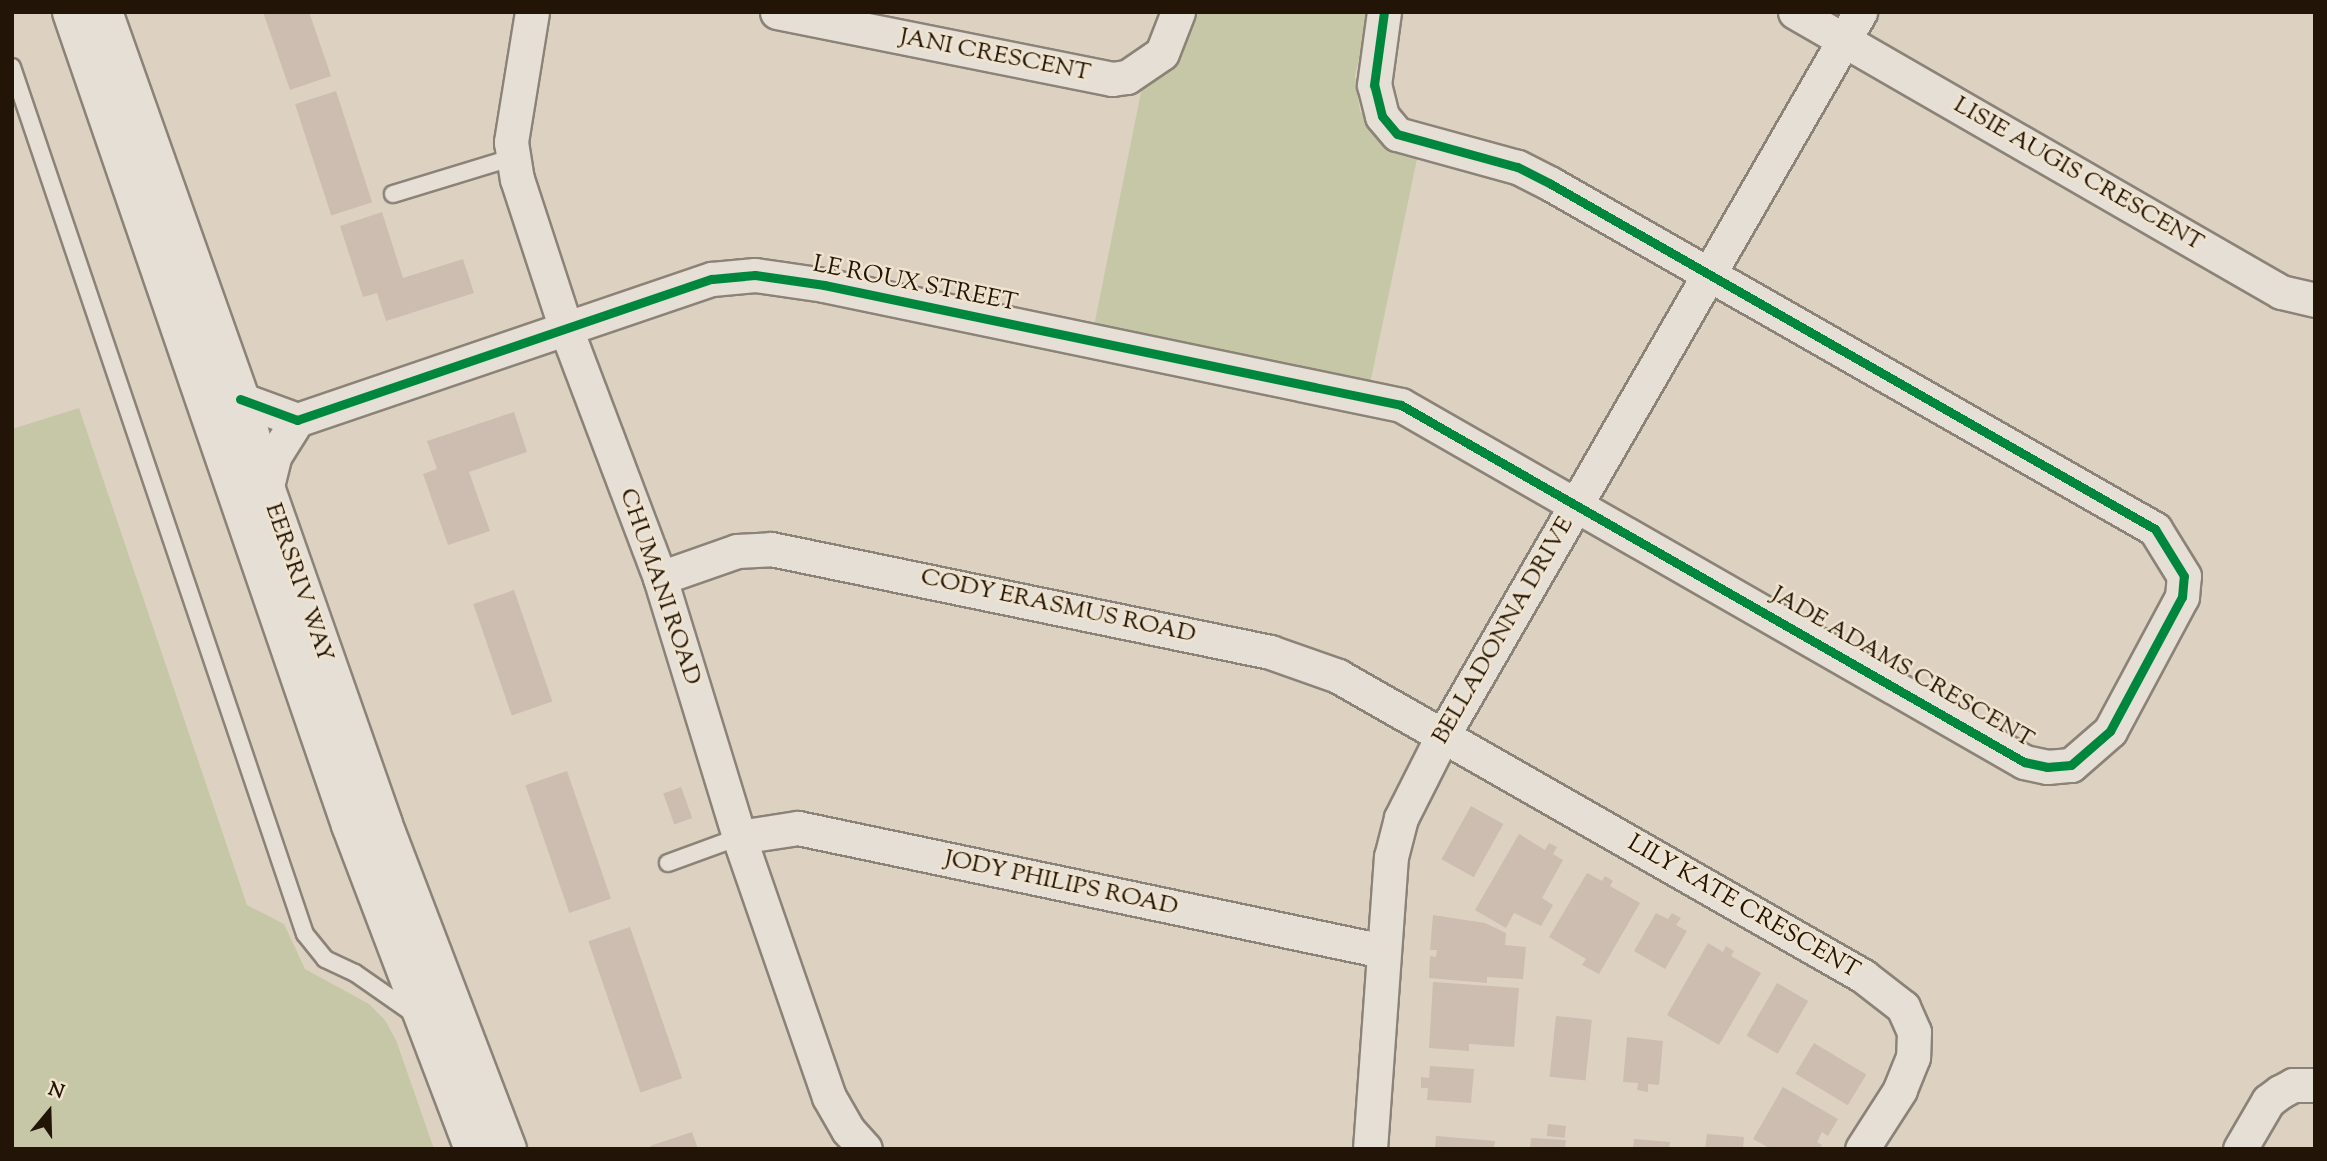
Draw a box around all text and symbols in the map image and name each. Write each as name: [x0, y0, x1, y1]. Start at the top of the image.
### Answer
street label: JANI CRESCENT: [897, 23, 1093, 89]
street label: LISIE AUGIS CRESCENT: [1948, 92, 2208, 258]
street label: LE ROUX STREET: [810, 251, 1020, 319]
street label: CHUMANI ROAD: [612, 485, 706, 689]
street label: EERSRIV WAY: [257, 500, 339, 666]
street label: BELLADONNA DRIVE: [1427, 512, 1581, 750]
street label: CODY ERASMUS ROAD: [918, 564, 1198, 650]
street label: JADE ADAMS CRESCENT: [1766, 581, 2038, 755]
street label: LILY KATE CRESCENT: [1622, 830, 1864, 986]
street label: JODY PHILIPS ROAD: [942, 845, 1180, 923]
text: N: [44, 1076, 68, 1107]
north arrow: [14, 1077, 84, 1147]

